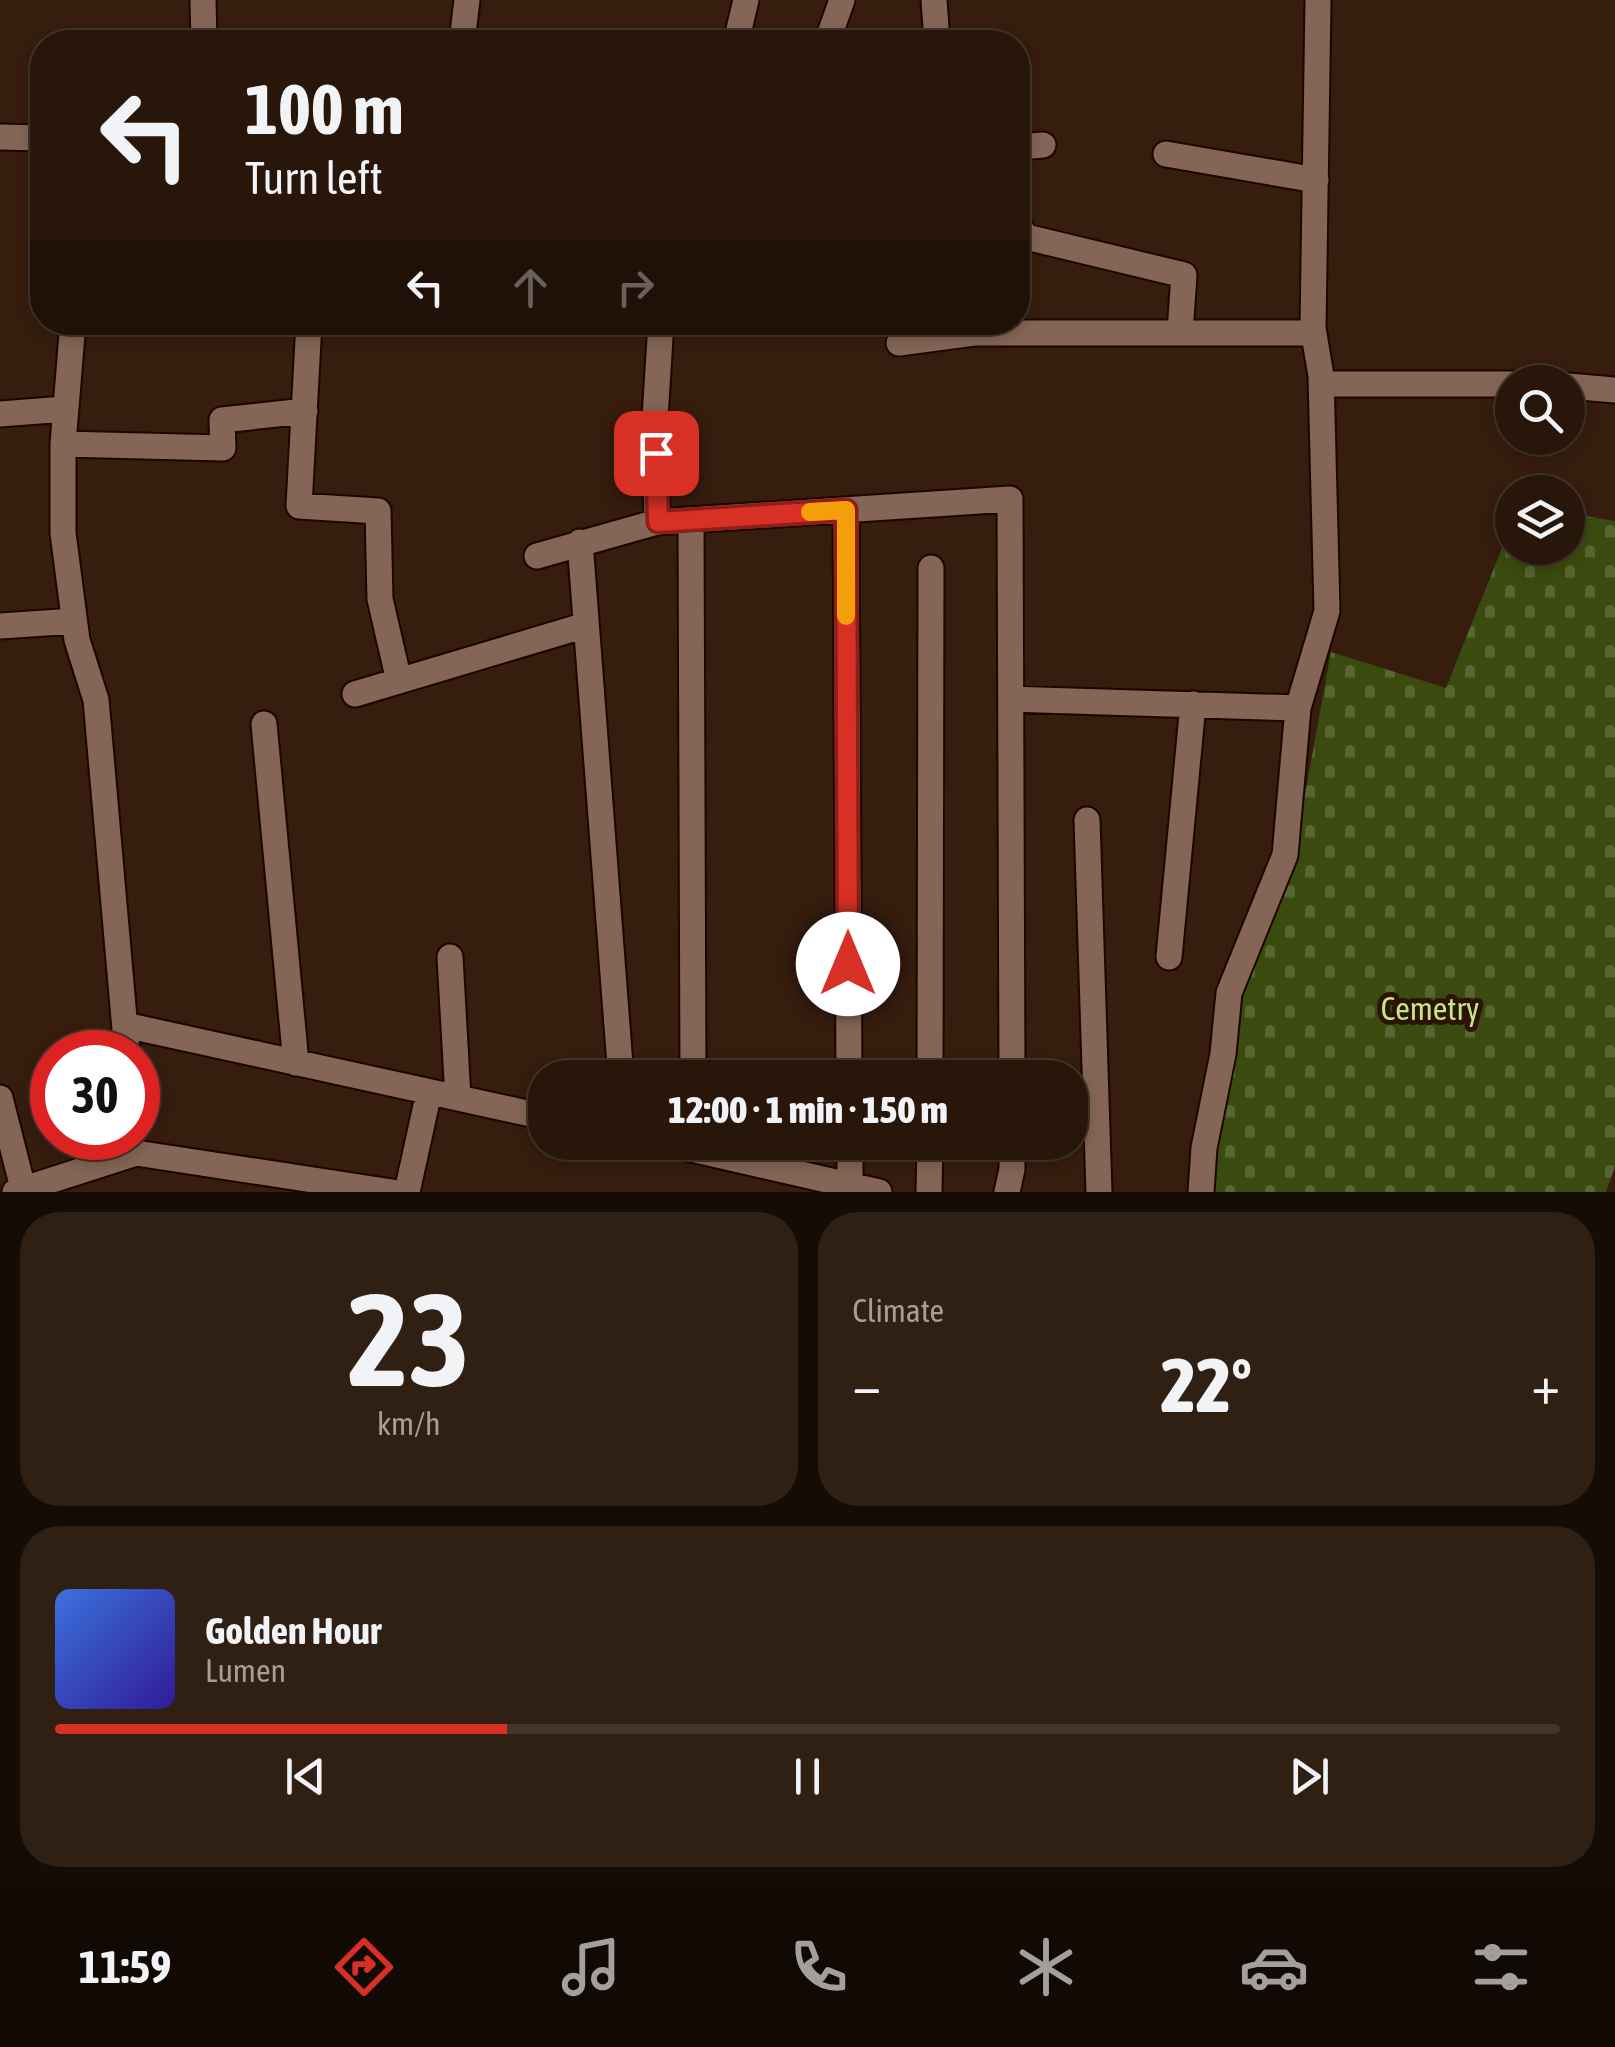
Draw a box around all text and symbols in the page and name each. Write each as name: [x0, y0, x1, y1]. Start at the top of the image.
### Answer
text: 100 m: [245, 69, 404, 149]
icon: left: [80, 70, 210, 200]
text: Turn left: [245, 152, 383, 204]
icon: left: [398, 260, 453, 315]
icon: ahead: [503, 260, 558, 315]
icon: right: [608, 260, 663, 315]
map controls: [1495, 365, 1585, 565]
button: search: [1495, 365, 1585, 455]
pin: [614, 411, 699, 496]
icon: arrive: [629, 426, 684, 481]
button: layers: [1495, 475, 1585, 565]
position arrow: [796, 912, 900, 1016]
park label: Cemetry: [1381, 990, 1479, 1027]
speed limit sign: 30: [30, 1030, 160, 1160]
text: 12:00 · 1 min · 150 m: [668, 1088, 948, 1131]
text: 23: [348, 1265, 470, 1414]
text: Climate: [853, 1292, 944, 1329]
text: 22°: [1161, 1342, 1252, 1428]
text: −: [853, 1353, 881, 1416]
text: +: [1531, 1353, 1560, 1416]
text: km/h: [377, 1405, 440, 1442]
text: Golden Hour: [205, 1609, 381, 1652]
text: Lumen: [205, 1652, 286, 1689]
icon: previous: [278, 1749, 333, 1804]
icon: pause: [780, 1749, 835, 1804]
icon: next: [1282, 1749, 1337, 1804]
icon: directions: [329, 1932, 399, 2002]
icon: music: [556, 1932, 626, 2002]
icon: phone: [784, 1932, 854, 2002]
icon: climate: [1011, 1932, 1081, 2002]
icon: car: [1239, 1932, 1309, 2002]
icon: filters: [1466, 1932, 1536, 2002]
text: 11:59: [79, 1941, 171, 1993]

